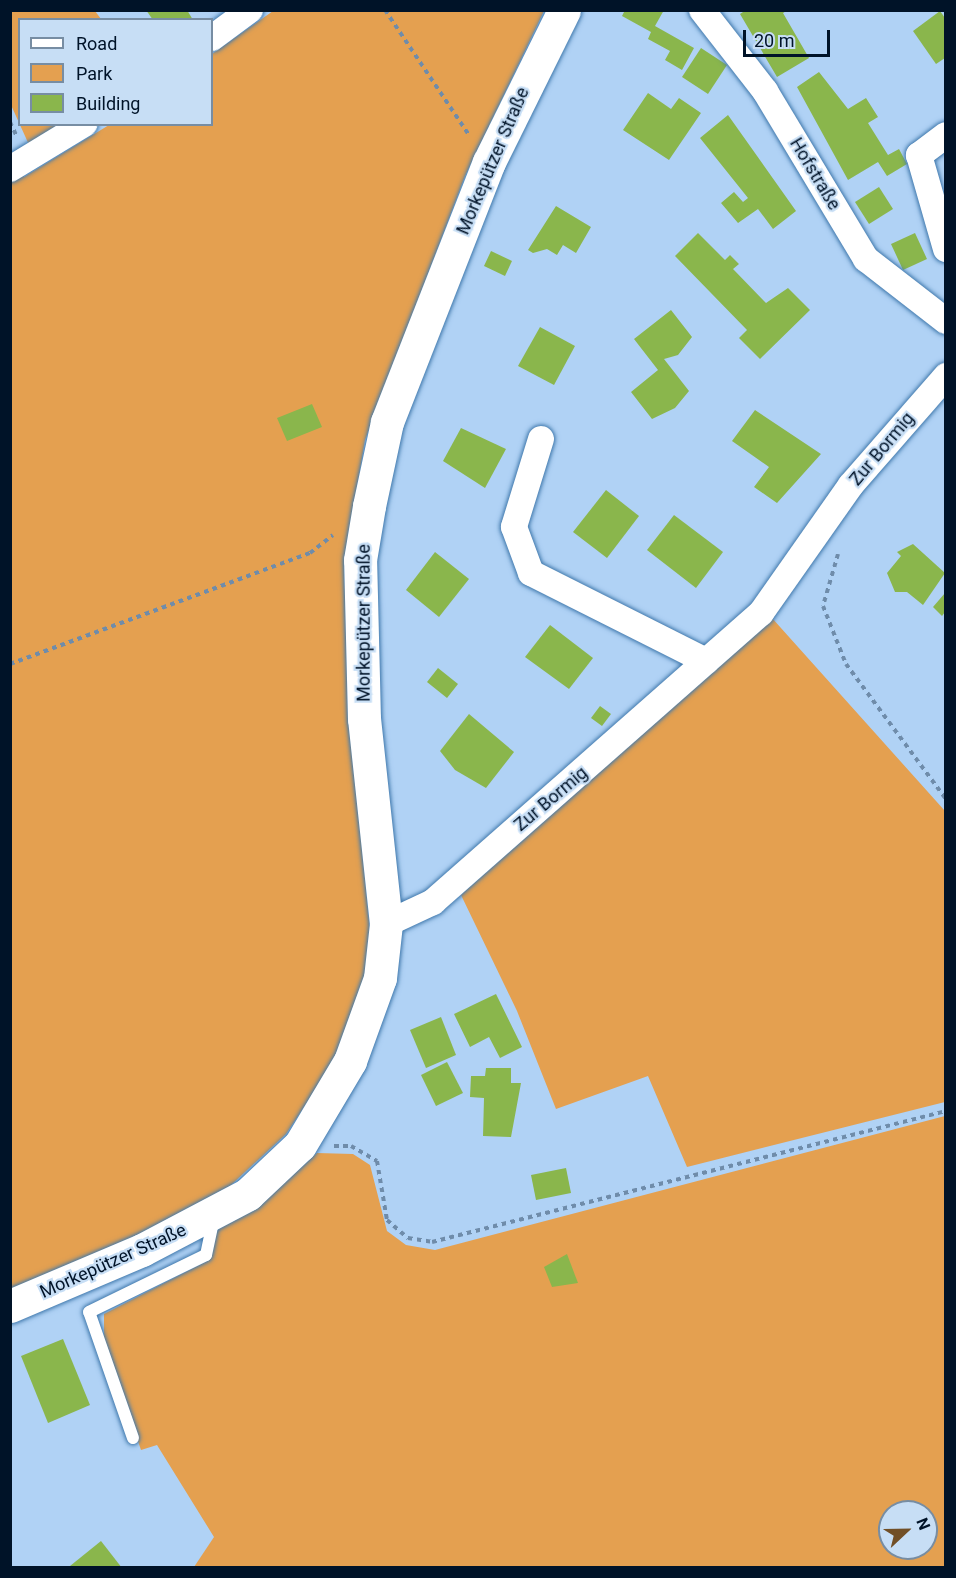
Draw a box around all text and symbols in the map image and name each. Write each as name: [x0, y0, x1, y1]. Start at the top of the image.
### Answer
legend: [18, 18, 213, 126]
scale bar: [746, 18, 833, 56]
text: 20 m: [754, 30, 794, 51]
text: Road: [76, 33, 117, 54]
text: Park: [76, 63, 112, 84]
street label: Morkepützer Straße: [452, 84, 534, 238]
text: Building: [76, 93, 140, 114]
street label: Hofstraße: [785, 134, 845, 214]
street label: Zur Bormig: [845, 408, 919, 490]
street label: Morkepützer Straße: [353, 544, 375, 702]
street label: Zur Bormig: [510, 762, 592, 836]
street label: Morkepützer Straße: [37, 1219, 189, 1303]
north arrow: [878, 1500, 938, 1560]
text: N: [912, 1515, 934, 1533]

